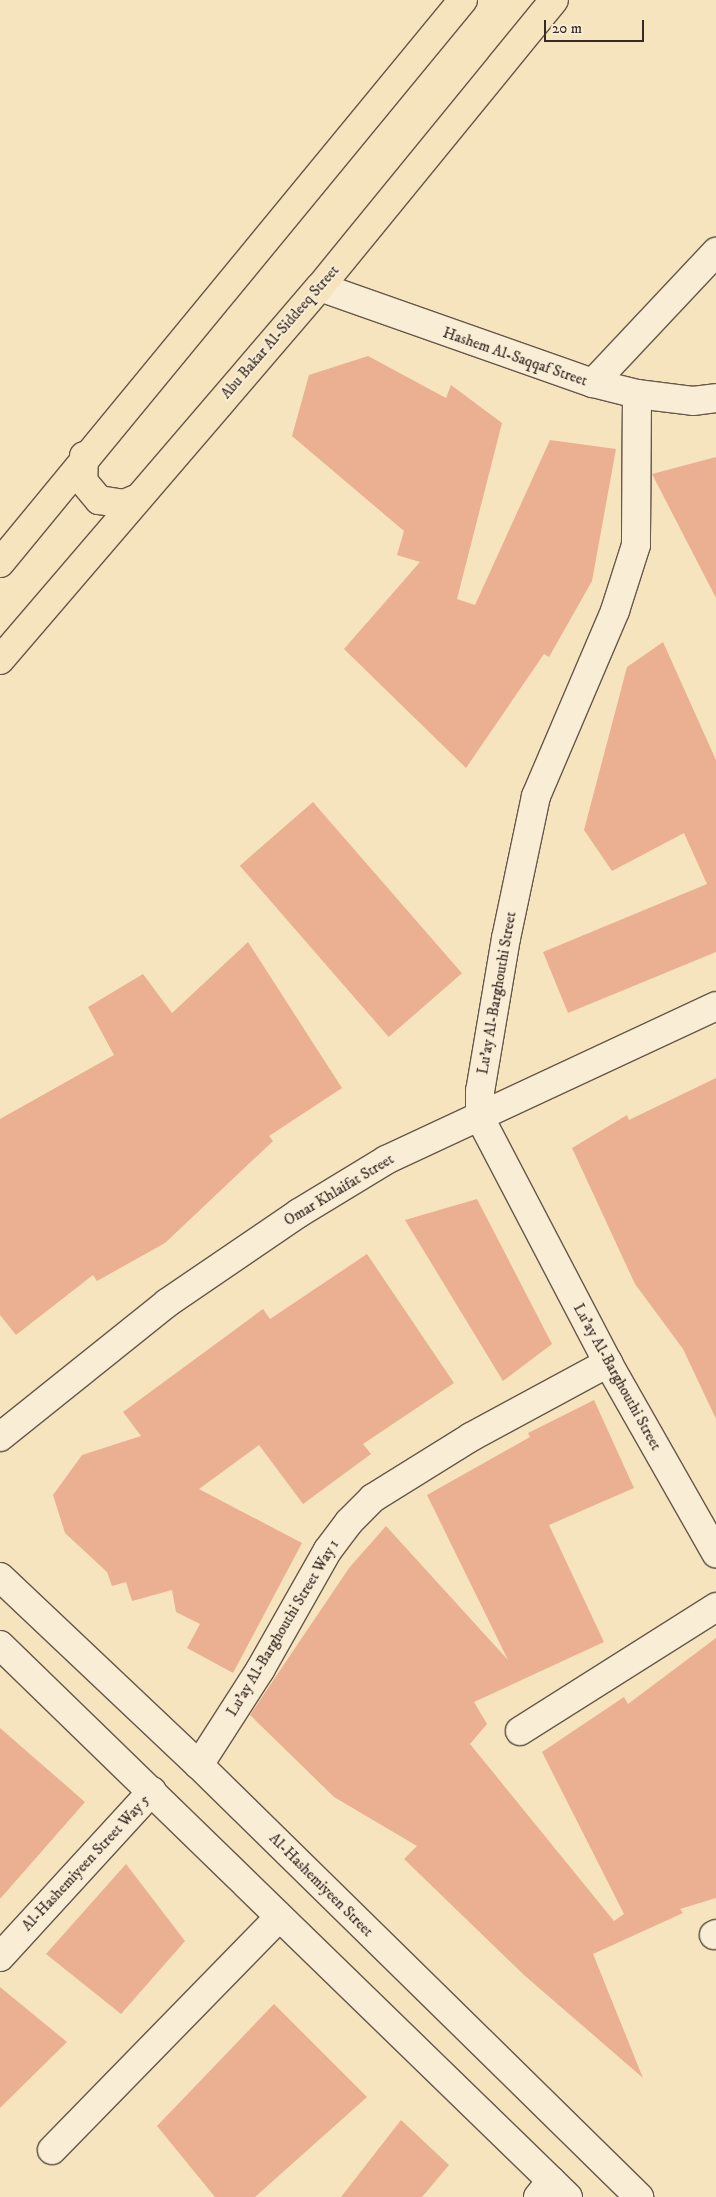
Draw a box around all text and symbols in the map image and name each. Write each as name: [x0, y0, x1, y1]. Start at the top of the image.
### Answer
scale bar: [546, 10, 646, 42]
text: 20 m: [552, 19, 582, 38]
street label: Abu Bakar Al-Siddeeq Street: [217, 262, 343, 402]
street label: Hashem Al-Saqqaf Street: [440, 324, 590, 390]
street label: Lu'ay Al-Barghouthi Street: [474, 910, 520, 1076]
street label: Omar Khlaifat Street: [281, 1150, 397, 1230]
street label: Lu'ay Al-Barghouthi Street: [569, 1301, 665, 1453]
street label: Lu'ay Al-Barghouthi Street Way 1: [223, 1536, 343, 1720]
street label: Al-Hashemiyeen Street Way 5: [18, 1791, 154, 1935]
street label: Al-Hashemiyeen Street: [265, 1829, 377, 1941]

